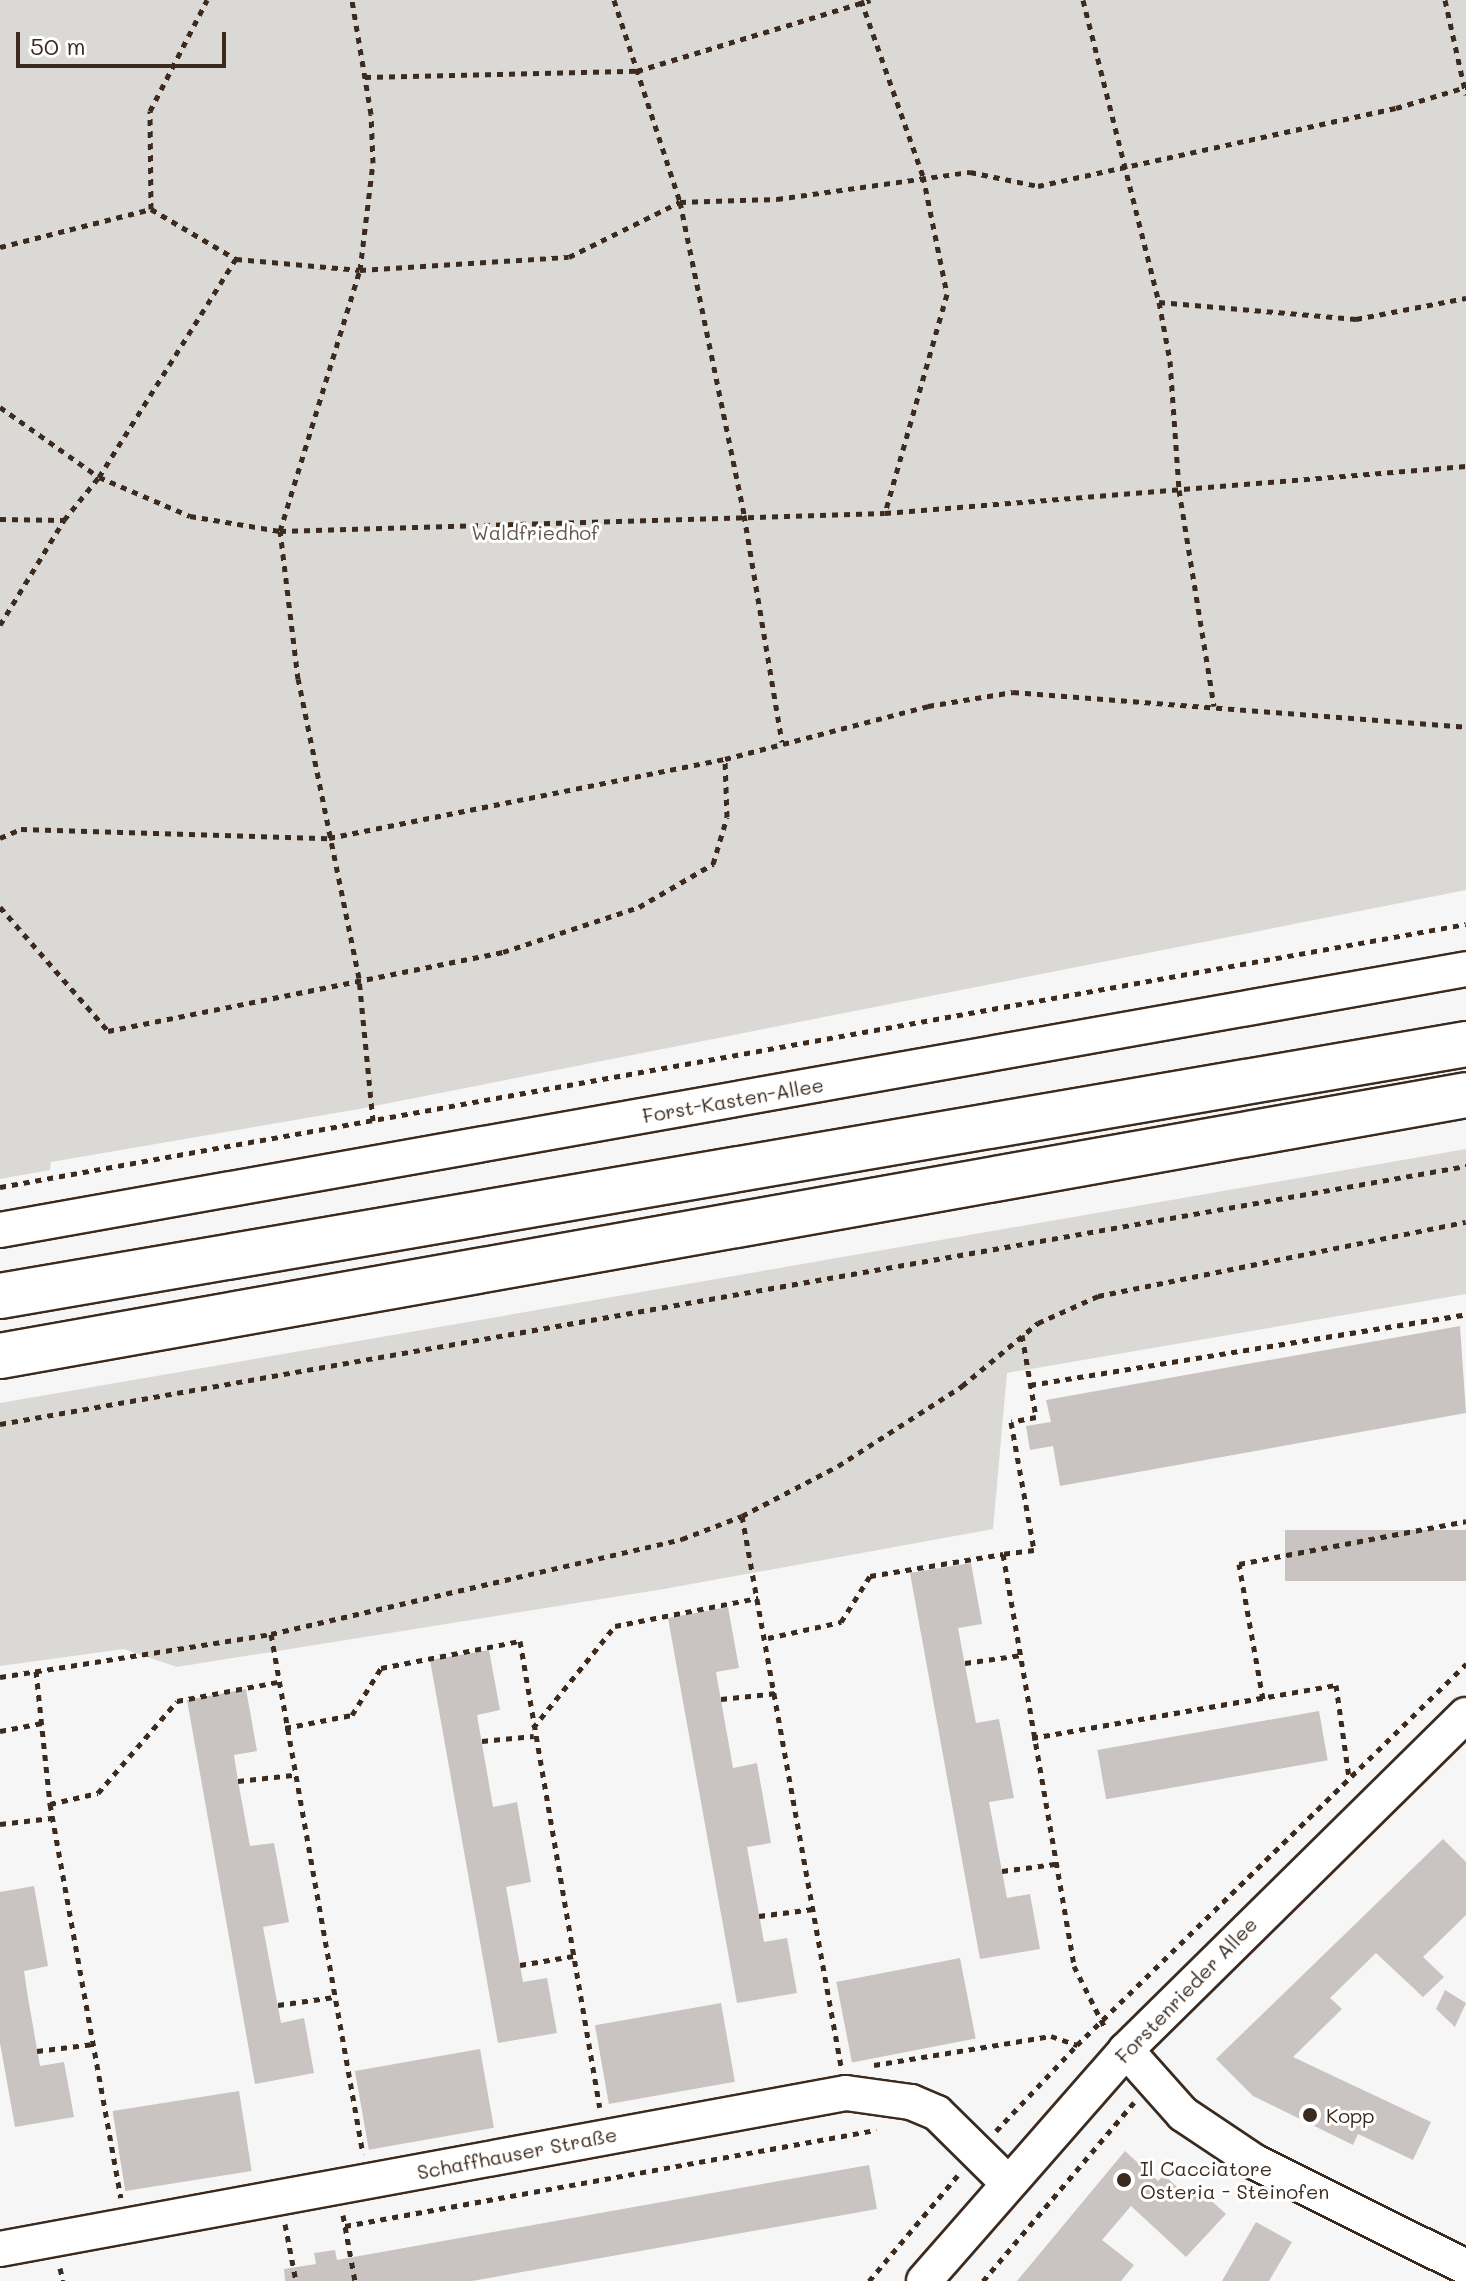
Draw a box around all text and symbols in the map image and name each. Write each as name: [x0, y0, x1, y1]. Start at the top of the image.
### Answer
scale bar: [20, 16, 230, 66]
text: 50 m: [30, 30, 86, 61]
park label: Waldfriedhof: [471, 520, 599, 544]
street label: Forst-Kasten-Allee: [640, 1072, 826, 1128]
street label: Forstenrieder Allee: [1110, 1912, 1262, 2068]
place label: Kopp: [1326, 2103, 1375, 2127]
marker: Kopp: [1301, 2106, 1319, 2124]
street label: Schaffhauser Straße: [415, 2122, 619, 2184]
place label: Il Cacciatore Osteria - Steinofen: [1140, 2156, 1329, 2203]
marker: Il Cacciatore Osteria - Steinofen: [1115, 2171, 1133, 2189]

